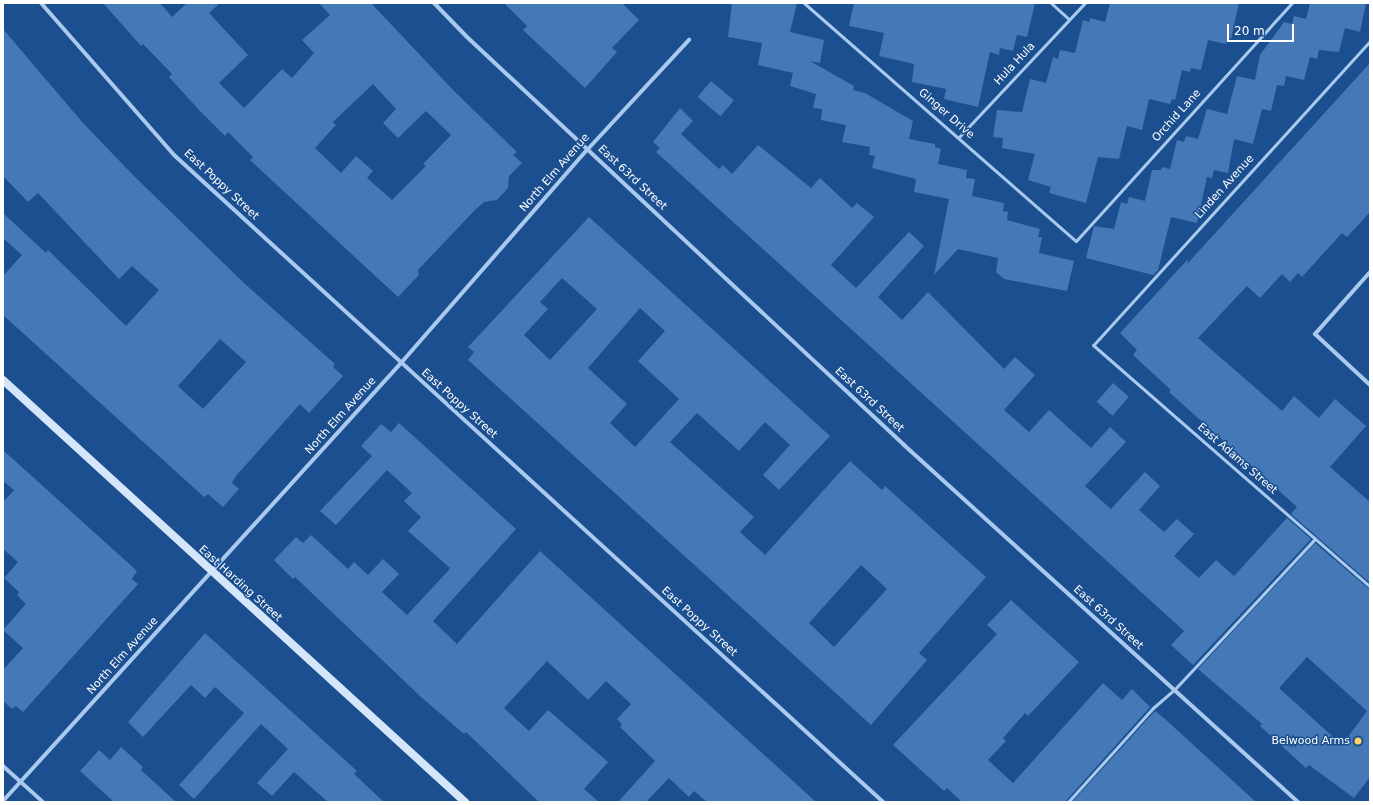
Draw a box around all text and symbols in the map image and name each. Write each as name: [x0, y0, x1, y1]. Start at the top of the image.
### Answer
scale bar: [1229, 16, 1296, 42]
text: 20 m: [1234, 24, 1265, 38]
street label: Hula Hula: [992, 40, 1038, 88]
street label: Ginger Drive: [915, 86, 977, 142]
street label: Orchid Lane: [1150, 87, 1204, 145]
street label: North Elm Avenue: [517, 131, 593, 215]
street label: East 63rd Street: [595, 143, 669, 213]
street label: East Poppy Street: [181, 147, 261, 223]
street label: Linden Avenue: [1193, 152, 1257, 222]
street label: East 63rd Street: [832, 365, 906, 435]
street label: East Poppy Street: [418, 366, 500, 442]
street label: North Elm Avenue: [303, 375, 379, 457]
street label: East Adams Street: [1194, 421, 1280, 497]
street label: East Harding Street: [196, 543, 284, 625]
street label: East 63rd Street: [1070, 583, 1146, 653]
street label: East Poppy Street: [658, 584, 740, 660]
street label: North Elm Avenue: [85, 615, 161, 697]
place label: Belwood Arms: [1271, 734, 1350, 748]
marker: Belwood Arms: [1353, 736, 1363, 746]

